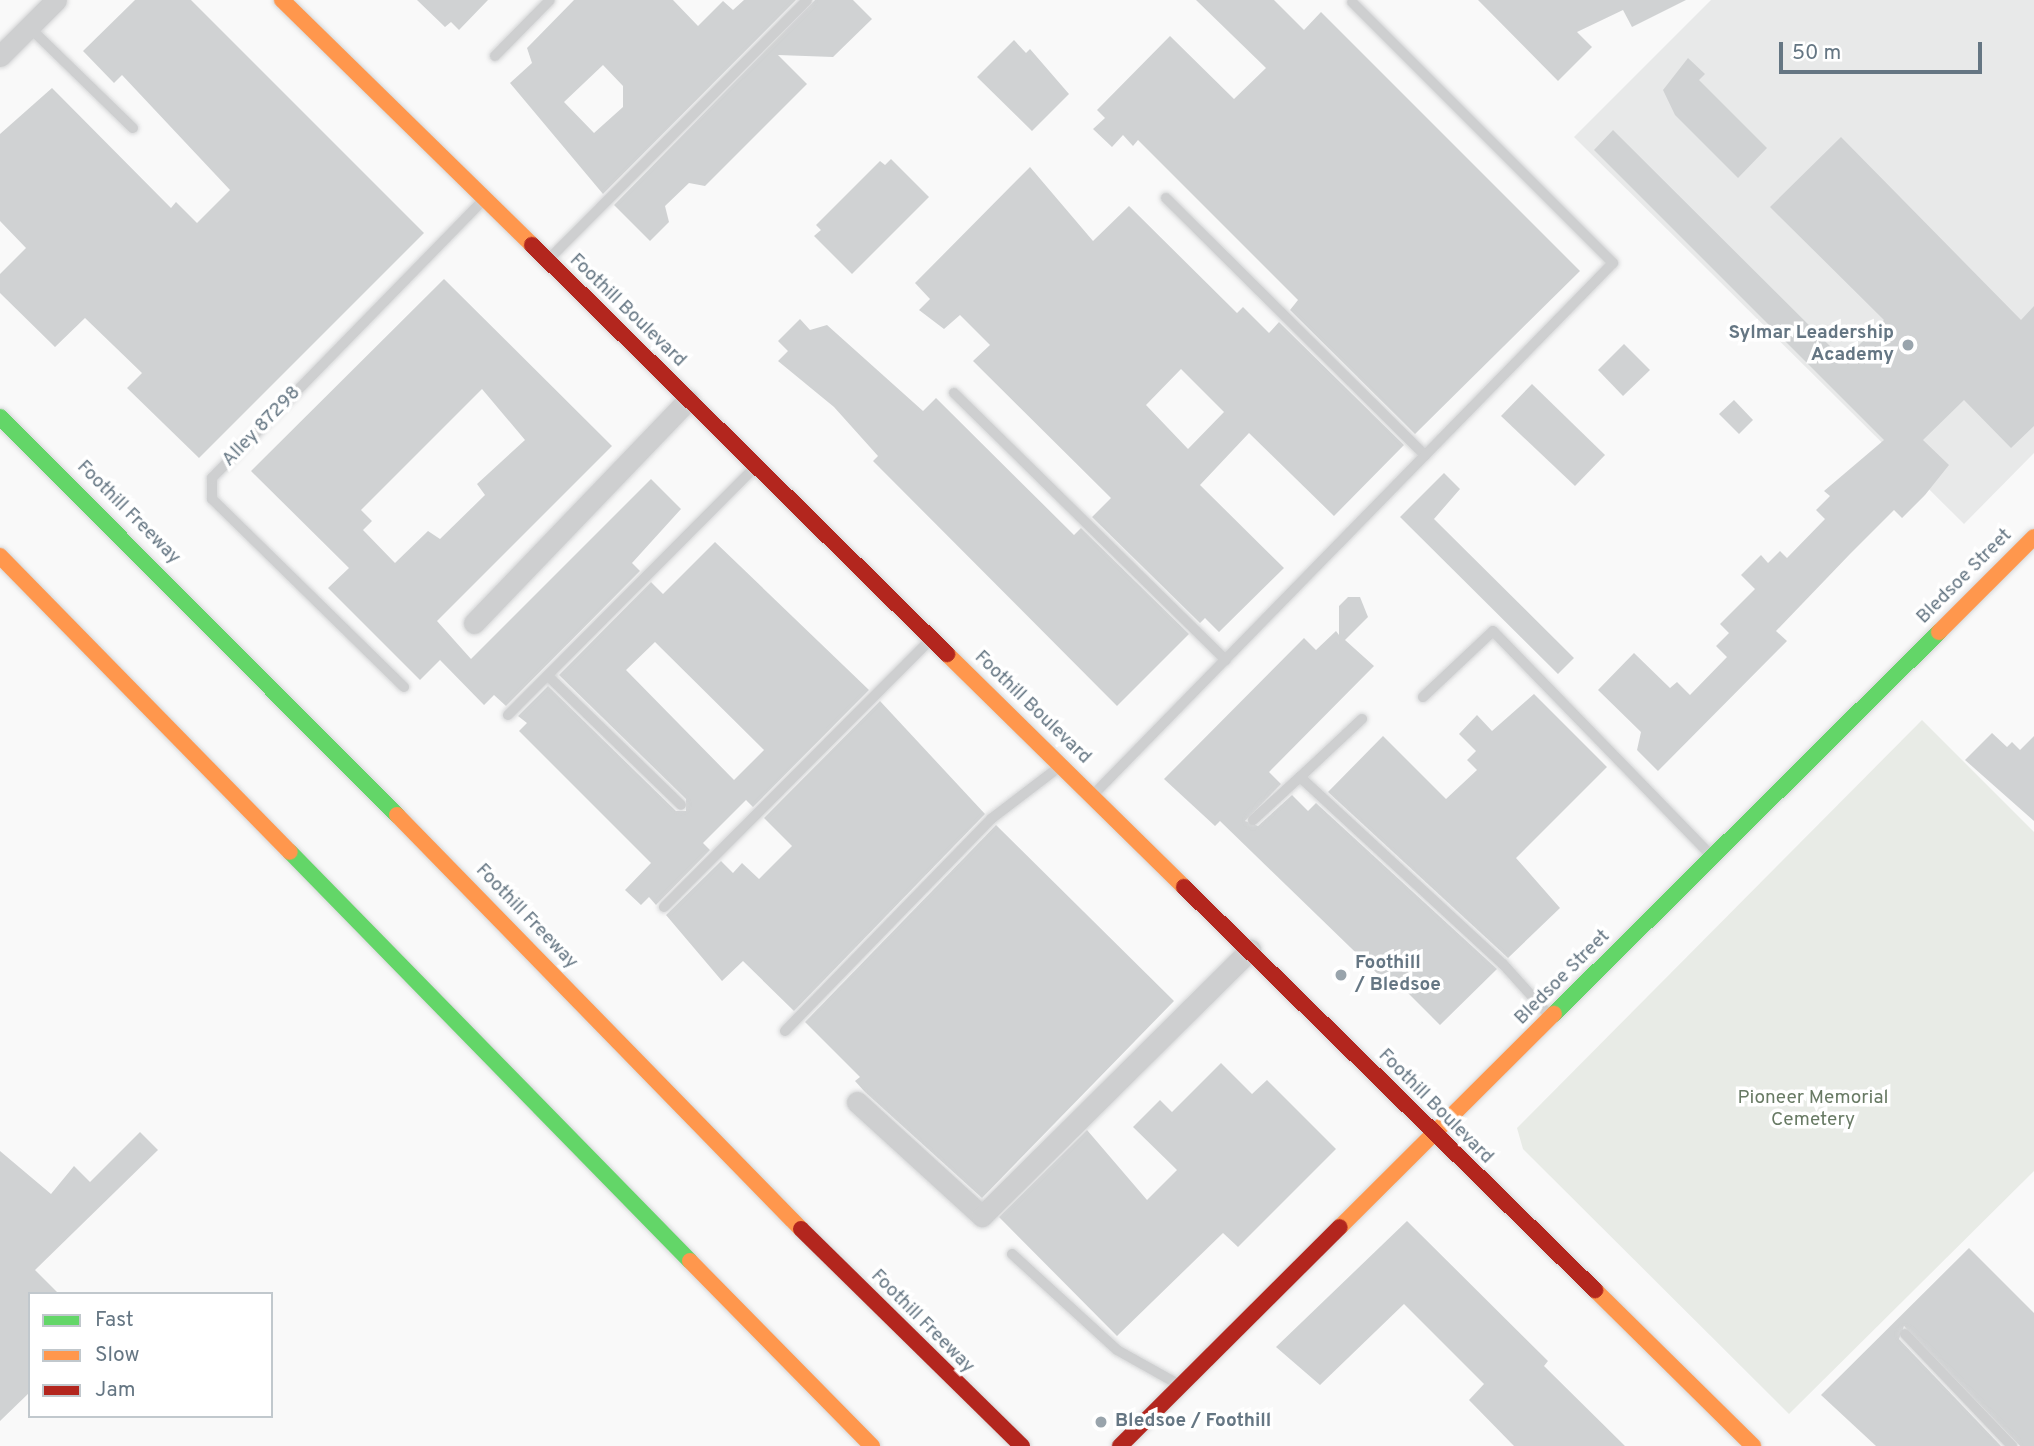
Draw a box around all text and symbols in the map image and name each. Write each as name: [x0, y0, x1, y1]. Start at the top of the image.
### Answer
scale bar: [1782, 28, 1985, 72]
text: 50 m: [1792, 40, 1841, 67]
street label: Foothill Boulevard: [564, 250, 690, 372]
place label: Sylmar Leadership Academy: [1729, 323, 1894, 367]
marker: Sylmar Leadership Academy: [1900, 337, 1916, 353]
street label: Alley 87298: [218, 382, 306, 472]
street label: Foothill Freeway: [71, 456, 185, 570]
street label: Bledsoe Street: [1913, 525, 2017, 629]
street label: Foothill Boulevard: [969, 647, 1095, 769]
street label: Foothill Freeway: [470, 860, 582, 974]
street label: Bledsoe Street: [1511, 926, 1615, 1030]
place label: Foothill / Bledsoe: [1355, 953, 1441, 997]
marker: Foothill / Bledsoe: [1333, 967, 1349, 983]
street label: Foothill Boulevard: [1373, 1045, 1497, 1169]
park label: Pioneer Memorial Cemetery: [1738, 1088, 1888, 1132]
street label: Foothill Freeway: [865, 1265, 979, 1379]
legend: [28, 1292, 273, 1418]
text: Fast: [95, 1307, 134, 1334]
text: Slow: [95, 1342, 140, 1369]
text: Jam: [95, 1377, 136, 1404]
place label: Bledsoe / Foothill: [1115, 1411, 1271, 1433]
marker: Bledsoe / Foothill: [1093, 1414, 1109, 1430]

